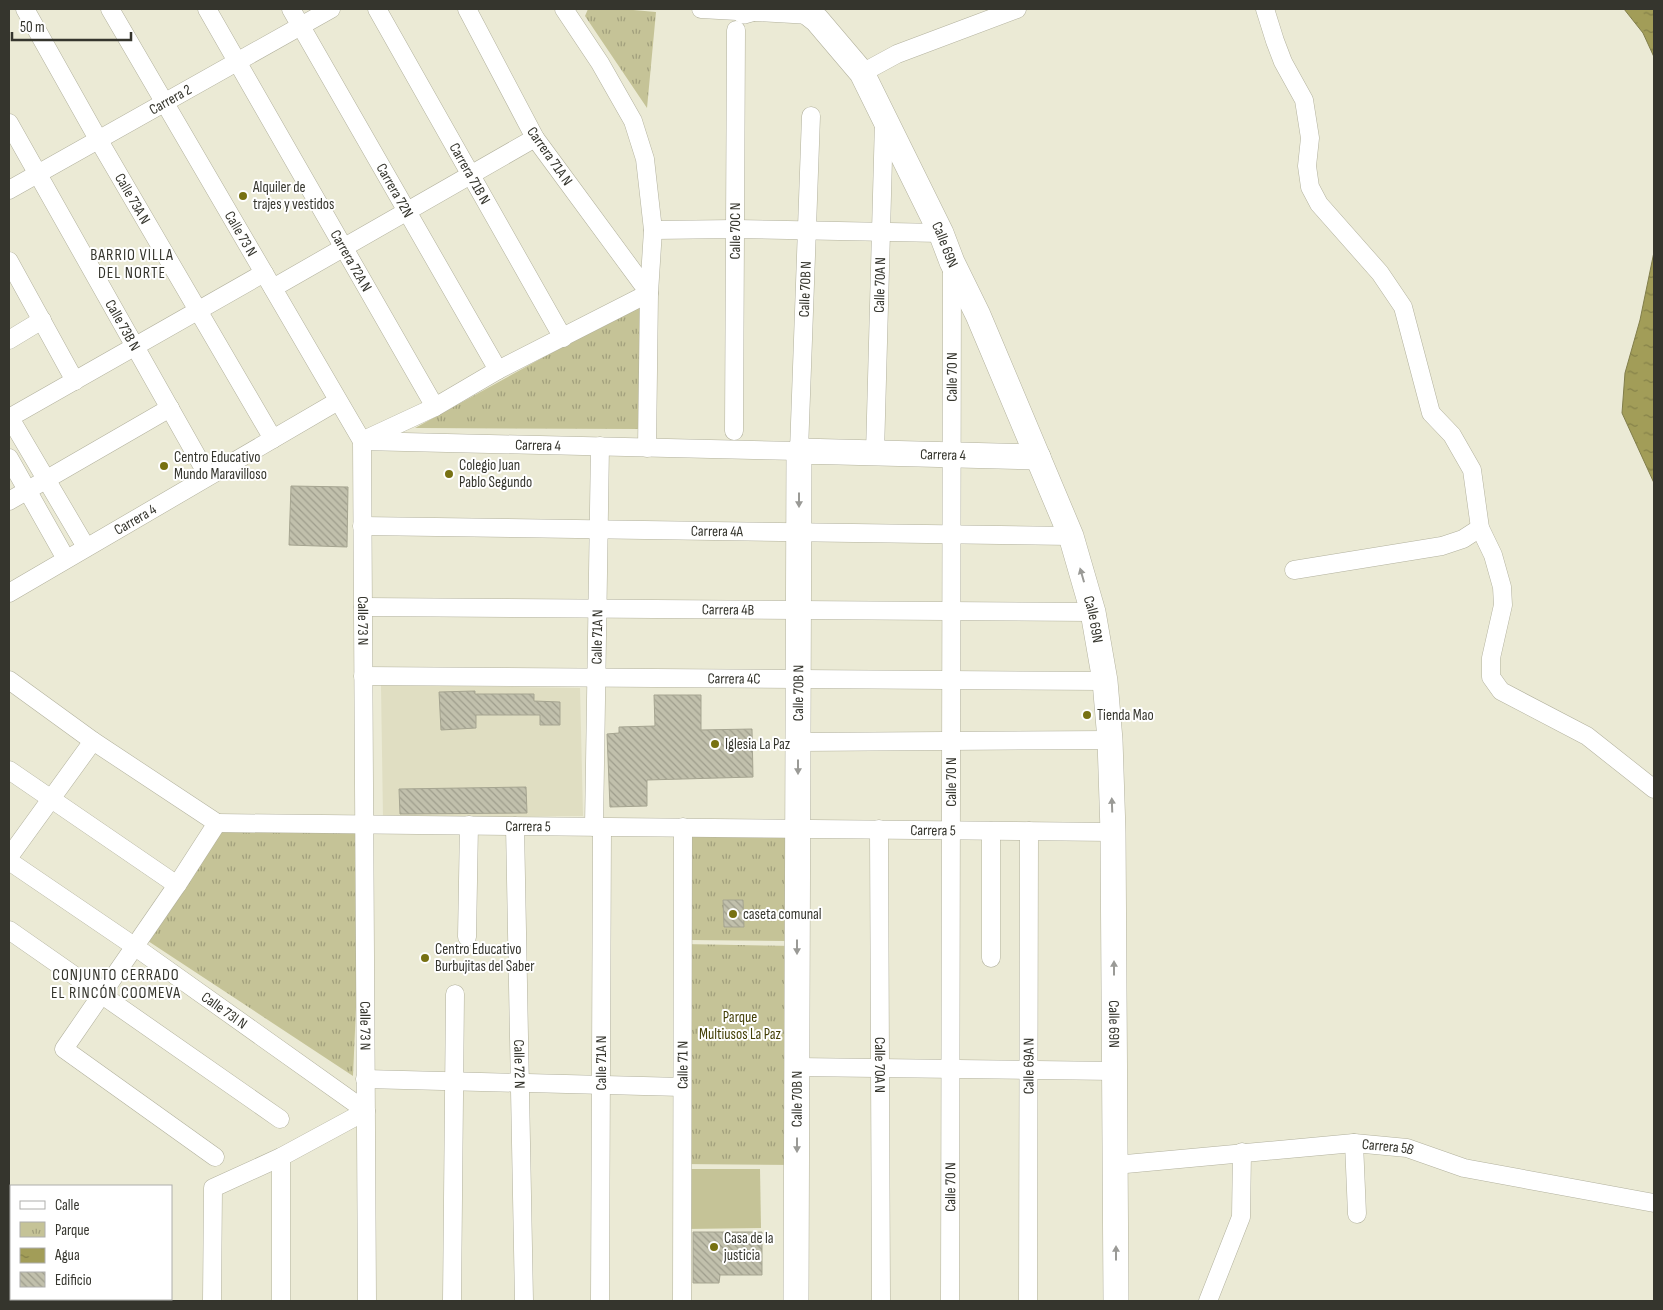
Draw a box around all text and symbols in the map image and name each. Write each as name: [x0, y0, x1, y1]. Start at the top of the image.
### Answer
scale bar: [12, 10, 131, 42]
text: 50 m: [20, 18, 45, 37]
street label: Carrera 2: [146, 80, 195, 119]
street label: Carrera 71A N: [522, 123, 577, 189]
street label: Carrera 71B N: [445, 140, 494, 208]
street label: Carrera 72N: [372, 160, 418, 221]
street label: Calle 73A N: [110, 170, 155, 228]
place label: Alquiler de trajes y vestidos: [252, 178, 334, 214]
marker: Alquiler de trajes y vestidos: [237, 190, 249, 202]
street label: Calle 70C N: [726, 203, 745, 259]
street label: Calle 73 N: [220, 208, 261, 260]
street label: Calle 69N: [927, 219, 962, 271]
street label: Carrera 72A N: [326, 227, 376, 295]
district label: BARRIO VILLA DEL NORTE: [90, 246, 174, 283]
street label: Calle 70A N: [870, 257, 890, 313]
street label: Calle 70B N: [795, 261, 816, 318]
street label: Calle 73B N: [101, 296, 144, 354]
street label: Calle 70 N: [943, 352, 962, 402]
street label: Carrera 4: [515, 436, 561, 456]
street label: Carrera 4: [920, 445, 966, 465]
place label: Centro Educativo Mundo Maravilloso: [174, 448, 267, 484]
place label: Colegio Juan Pablo Segundo: [459, 456, 532, 492]
marker: Centro Educativo Mundo Maravilloso: [158, 460, 170, 472]
marker: Colegio Juan Pablo Segundo: [443, 468, 455, 480]
one-way arrow: [795, 492, 803, 508]
street label: Carrera 4: [111, 500, 160, 540]
street label: Carrera 4A: [691, 522, 744, 541]
one-way arrow: [1078, 568, 1086, 583]
street label: Calle 69N: [1079, 594, 1107, 644]
street label: Calle 73 N: [353, 596, 372, 646]
street label: Carrera 4B: [702, 600, 755, 620]
street label: Calle 71A N: [588, 609, 607, 665]
street label: Calle 70B N: [789, 665, 808, 721]
street label: Carrera 4C: [707, 669, 761, 689]
place label: Tienda Mao: [1097, 706, 1154, 725]
marker: Tienda Mao: [1081, 709, 1093, 721]
place label: Iglesia La Paz: [725, 735, 791, 754]
marker: Iglesia La Paz: [709, 738, 721, 750]
street label: Calle 70 N: [942, 757, 961, 807]
one-way arrow: [794, 760, 802, 776]
one-way arrow: [1108, 797, 1116, 813]
street label: Carrera 5: [505, 817, 551, 836]
street label: Carrera 5: [910, 821, 956, 840]
place label: caseta comunal: [743, 905, 822, 924]
marker: caseta comunal: [727, 908, 739, 920]
place label: Centro Educativo Burbujitas del Saber: [435, 940, 535, 976]
one-way arrow: [793, 940, 801, 956]
marker: Centro Educativo Burbujitas del Saber: [419, 952, 431, 964]
one-way arrow: [1110, 959, 1118, 975]
district label: CONJUNTO CERRADO EL RINCÓN COOMEVA: [51, 966, 181, 1003]
street label: Calle 73I N: [197, 988, 251, 1034]
street label: Calle 69N: [1104, 1000, 1123, 1048]
street label: Calle 73 N: [355, 1001, 375, 1051]
park label: Parque Multiusos La Paz: [699, 1008, 782, 1044]
street label: Calle 71A N: [592, 1036, 611, 1090]
street label: Calle 70A N: [870, 1037, 889, 1093]
street label: Calle 69A N: [1019, 1038, 1039, 1094]
street label: Calle 72 N: [509, 1039, 529, 1089]
street label: Calle 71 N: [673, 1041, 693, 1089]
street label: Calle 70B N: [788, 1071, 807, 1127]
street label: Carrera 5B: [1361, 1135, 1417, 1160]
one-way arrow: [793, 1137, 801, 1153]
street label: Calle 70 N: [941, 1162, 960, 1212]
legend: [10, 1185, 172, 1300]
text: Calle: [55, 1196, 79, 1215]
text: Parque: [55, 1221, 90, 1240]
place label: Casa de la justicia: [723, 1229, 774, 1265]
marker: Casa de la justicia: [708, 1241, 720, 1253]
one-way arrow: [1112, 1244, 1120, 1260]
text: Agua: [54, 1246, 80, 1265]
text: Edificio: [55, 1271, 92, 1290]

